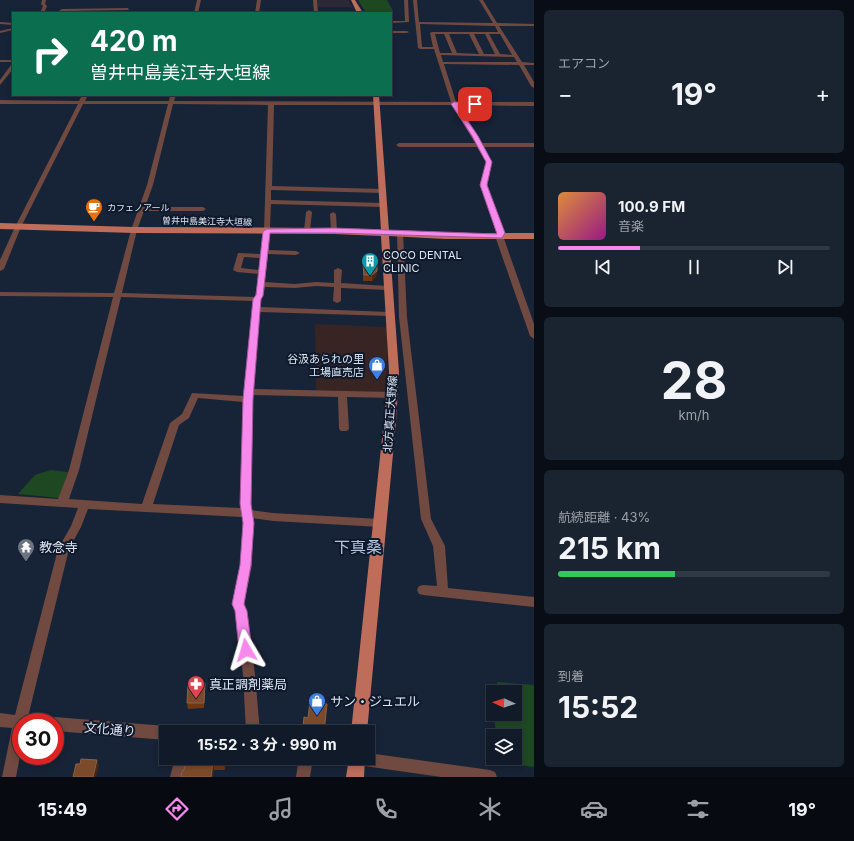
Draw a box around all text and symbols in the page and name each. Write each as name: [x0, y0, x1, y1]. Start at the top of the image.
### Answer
text: 420 m: [90, 24, 178, 58]
icon: right: [24, 28, 76, 80]
text: エアコン: [558, 55, 610, 71]
text: 曽井中島美江寺大垣線: [90, 62, 270, 83]
text: 19°: [671, 76, 717, 112]
text: −: [558, 81, 573, 107]
text: +: [815, 81, 830, 107]
pin: [458, 87, 492, 121]
icon: arrive: [464, 93, 486, 115]
cafe icon: カフェノアール: [84, 197, 104, 222]
text: 100.9 FM: [618, 197, 685, 216]
place label: カフェノアール: [107, 202, 169, 213]
street label: 曽井中島美江寺大垣線: [162, 215, 253, 227]
text: 音楽: [618, 218, 644, 234]
place label: COCO DENTAL CLINIC: [383, 248, 462, 275]
building icon: COCO DENTAL CLINIC: [360, 251, 380, 276]
icon: previous: [592, 256, 614, 278]
icon: pause: [683, 256, 705, 278]
icon: next: [774, 256, 796, 278]
text: 28: [661, 349, 727, 412]
place label: 谷汲あられの里 工場直売店: [287, 352, 364, 379]
shop icon: 谷汲あられの里 工場直売店: [367, 355, 387, 380]
street label: 北方真正大野線: [380, 375, 400, 453]
text: km/h: [679, 407, 709, 423]
text: 航続距離 · 43%: [558, 509, 650, 525]
text: 215 km: [558, 530, 661, 566]
temple icon: 教念寺: [16, 537, 36, 562]
district label: 下真桑: [334, 537, 382, 557]
place label: 教念寺: [39, 539, 78, 555]
position arrow: [225, 629, 267, 671]
text: 到着: [558, 668, 584, 684]
pharmacy icon: 真正調剤薬局: [186, 674, 206, 699]
place label: 真正調剤薬局: [209, 676, 287, 692]
north arrow: [486, 685, 522, 721]
map controls: [486, 685, 522, 765]
text: 15:52: [558, 689, 638, 725]
shop icon: サン・ジュエル: [307, 691, 327, 716]
place label: サン・ジュエル: [330, 693, 420, 709]
speed limit sign: 30: [12, 713, 64, 765]
street label: 文化通り: [83, 719, 137, 739]
button: layers: [486, 729, 522, 765]
text: 15:52 · 3 分 · 990 m: [197, 735, 337, 754]
icon: directions: [163, 795, 191, 823]
icon: music: [267, 795, 295, 823]
icon: phone: [372, 795, 400, 823]
icon: climate: [476, 795, 504, 823]
icon: car: [580, 795, 608, 823]
icon: filters: [684, 795, 712, 823]
text: 15:49: [38, 799, 87, 820]
text: 19°: [788, 799, 816, 820]

